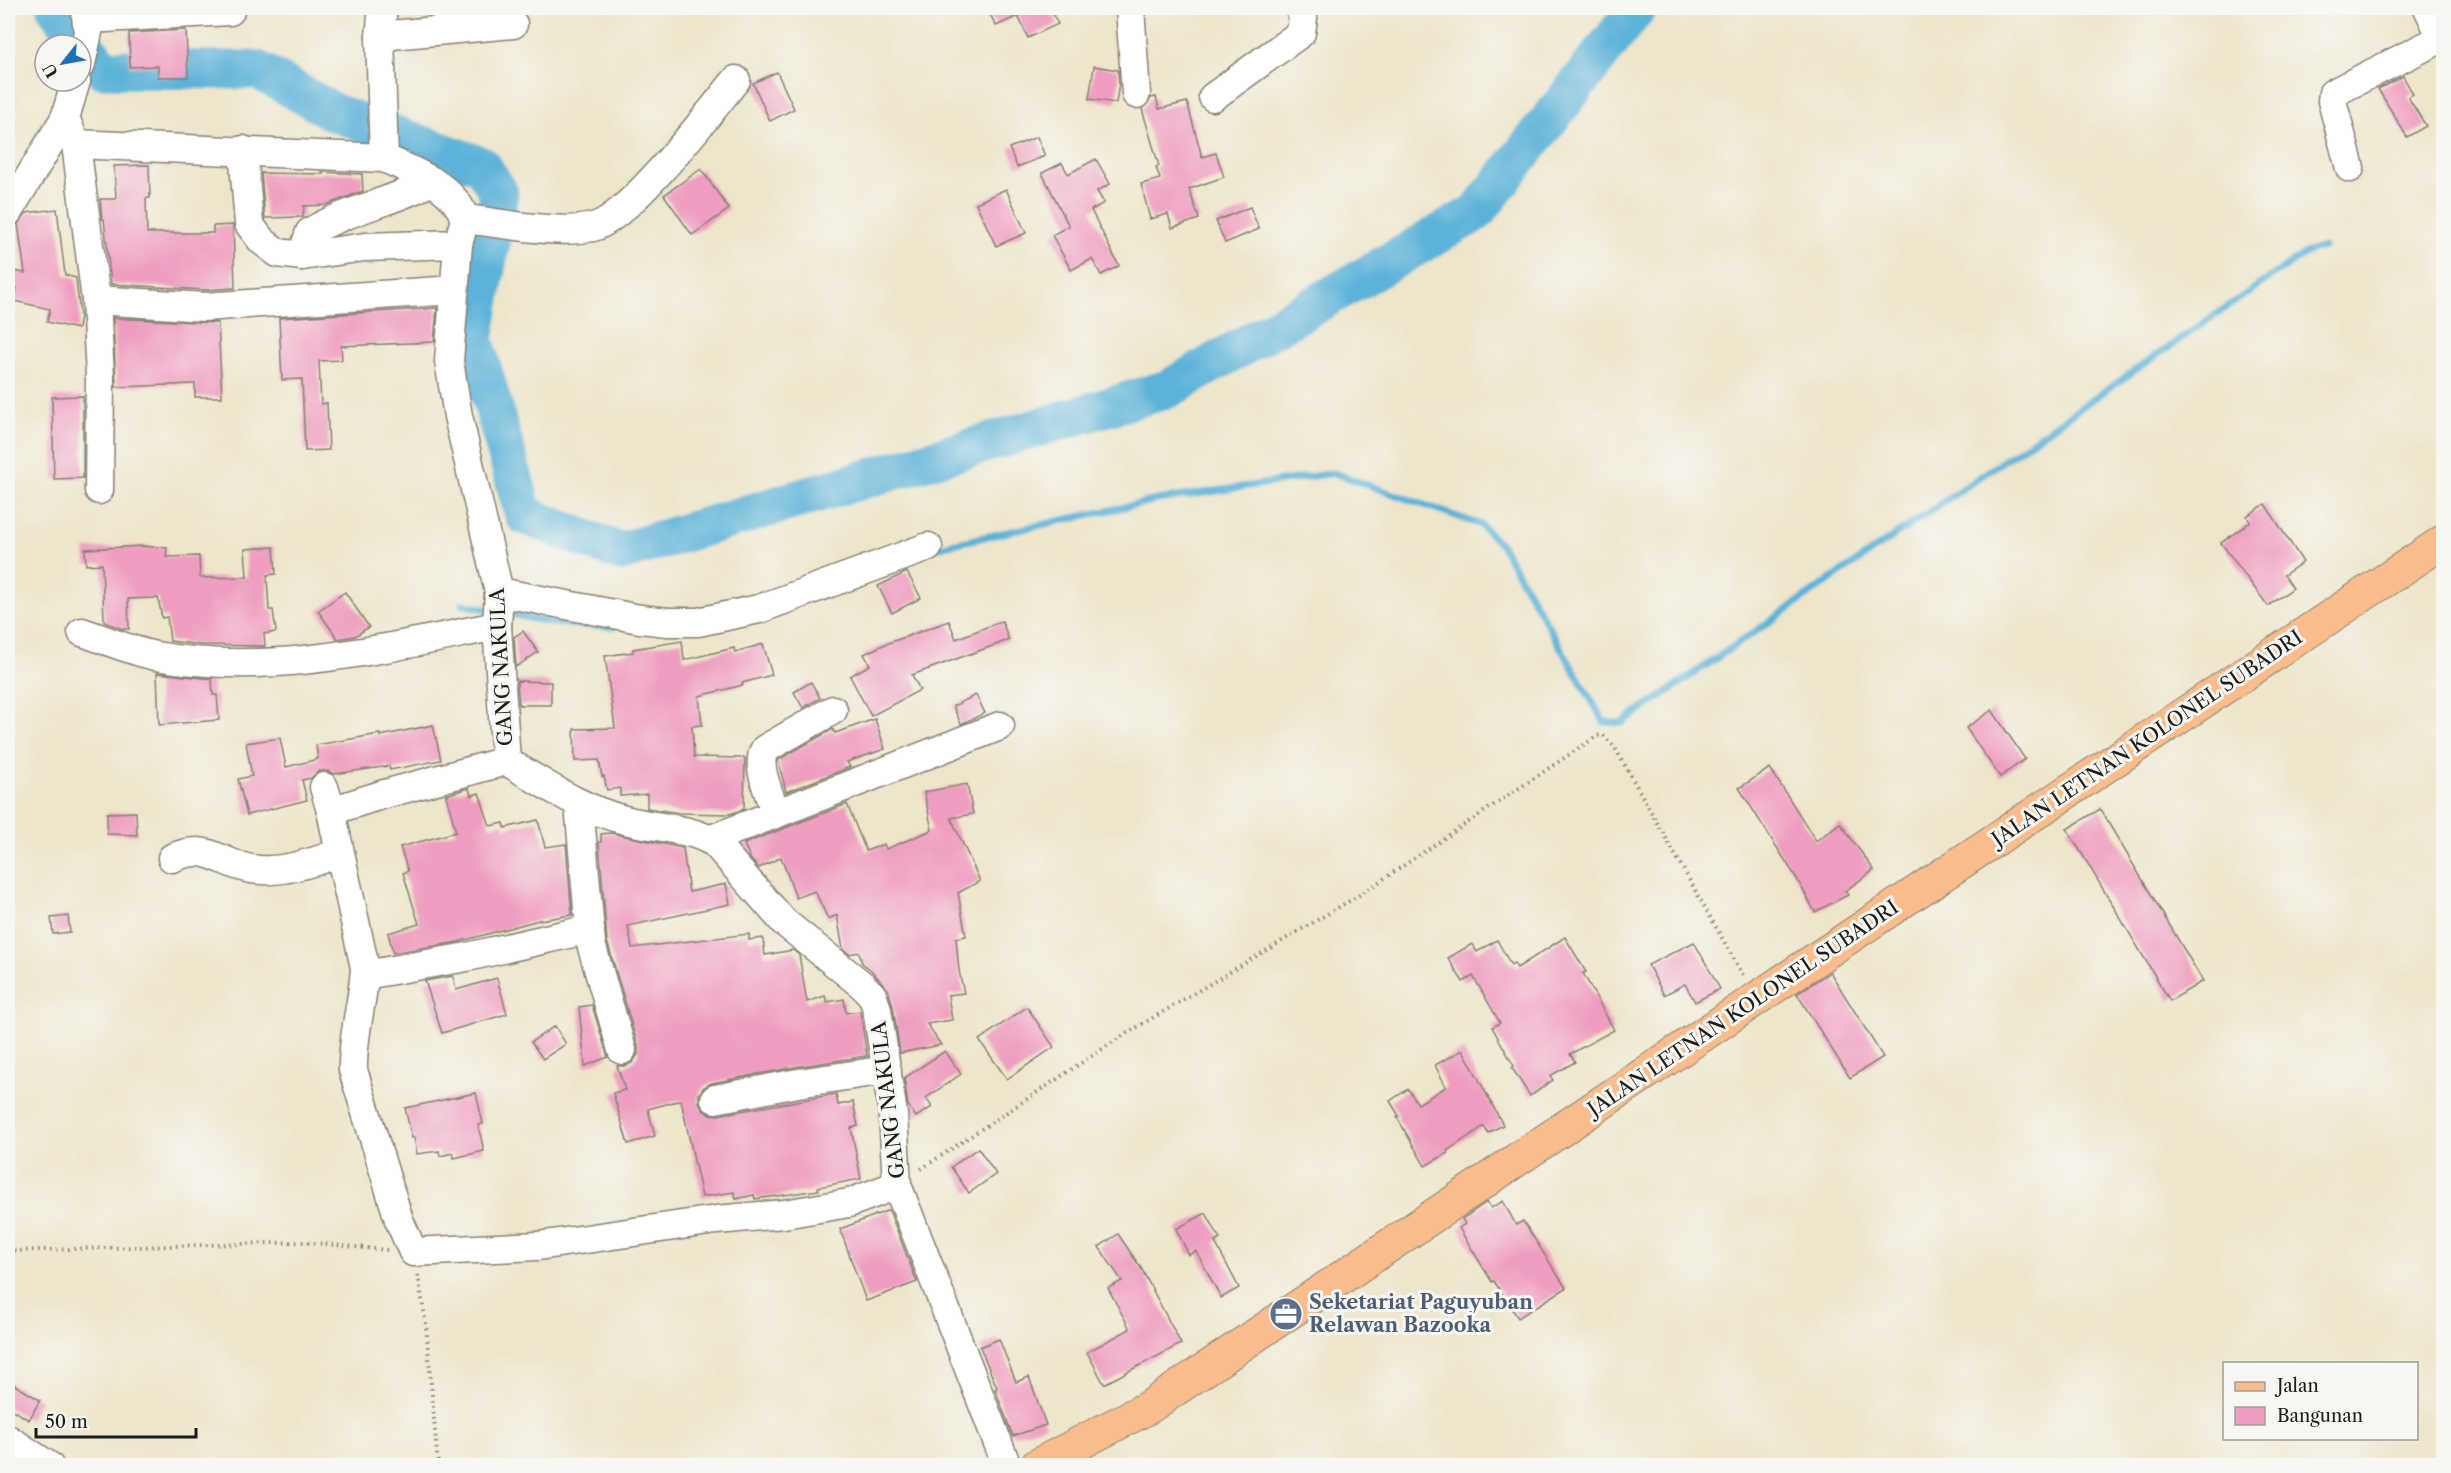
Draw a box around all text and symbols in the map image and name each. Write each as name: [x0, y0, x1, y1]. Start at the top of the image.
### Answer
north arrow: [33, 33, 93, 93]
text: U: [38, 60, 62, 81]
street label: GANG NAKULA: [485, 586, 517, 747]
street label: JALAN LETNAN KOLONEL SUBADRI: [1985, 625, 2307, 853]
street label: JALAN LETNAN KOLONEL SUBADRI: [1581, 895, 1903, 1123]
street label: GANG NAKULA: [866, 1019, 910, 1180]
place label: Seketariat Paguyuban Relawan Bazooka: [1309, 1290, 1533, 1337]
office icon: Seketariat Paguyuban Relawan Bazooka: [1268, 1296, 1304, 1332]
legend: [2223, 1362, 2418, 1440]
text: Jalan: [2274, 1375, 2319, 1397]
scale bar: [36, 1401, 196, 1439]
text: Bangunan: [2277, 1405, 2363, 1427]
text: 50 m: [45, 1411, 88, 1433]

